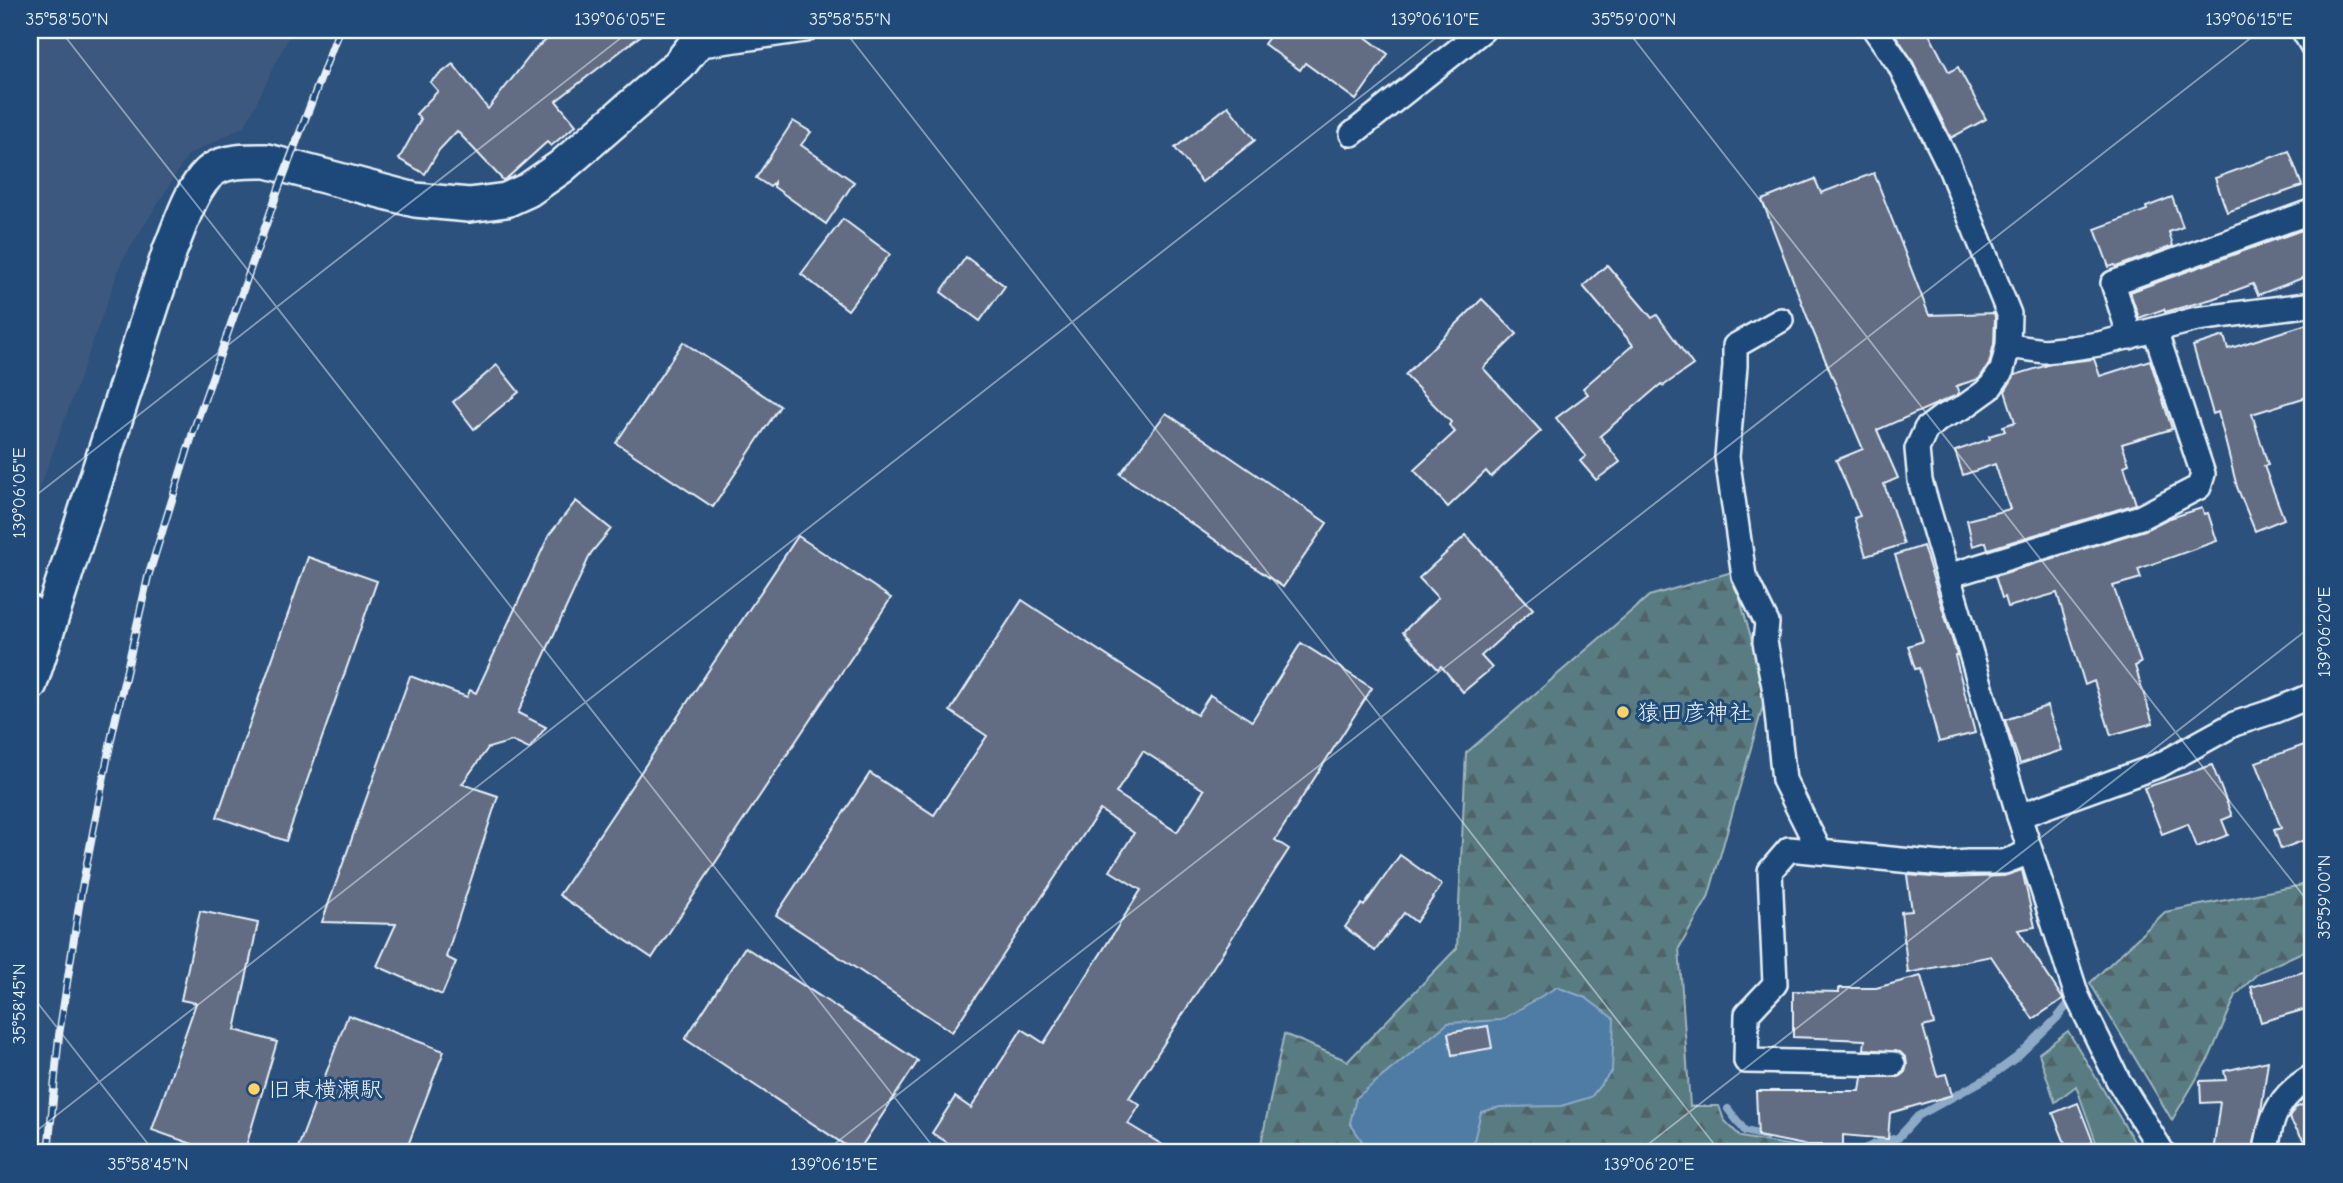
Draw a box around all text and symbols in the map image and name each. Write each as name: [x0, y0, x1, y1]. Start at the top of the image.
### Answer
text: 35°58'50"N: [25, 9, 109, 30]
text: 139°06'05"E: [574, 9, 666, 30]
text: 35°58'55"N: [809, 9, 891, 30]
text: 139°06'10"E: [1391, 9, 1479, 30]
text: 35°59'00"N: [1592, 9, 1676, 30]
text: 139°06'15"E: [2205, 9, 2293, 30]
text: 139°06'05"E: [9, 447, 30, 539]
text: 139°06'20"E: [2314, 587, 2335, 677]
place label: 猿田彦神社: [1637, 699, 1752, 726]
marker: 猿田彦神社: [1615, 704, 1631, 720]
text: 35°59'00"N: [2314, 855, 2335, 939]
text: 35°58'45"N: [9, 963, 30, 1045]
place label: 旧東横瀬駅: [268, 1076, 383, 1103]
marker: 旧東横瀬駅: [246, 1081, 262, 1097]
text: 35°58'45"N: [107, 1154, 189, 1175]
text: 139°06'15"E: [790, 1154, 878, 1175]
text: 139°06'20"E: [1604, 1154, 1694, 1175]

